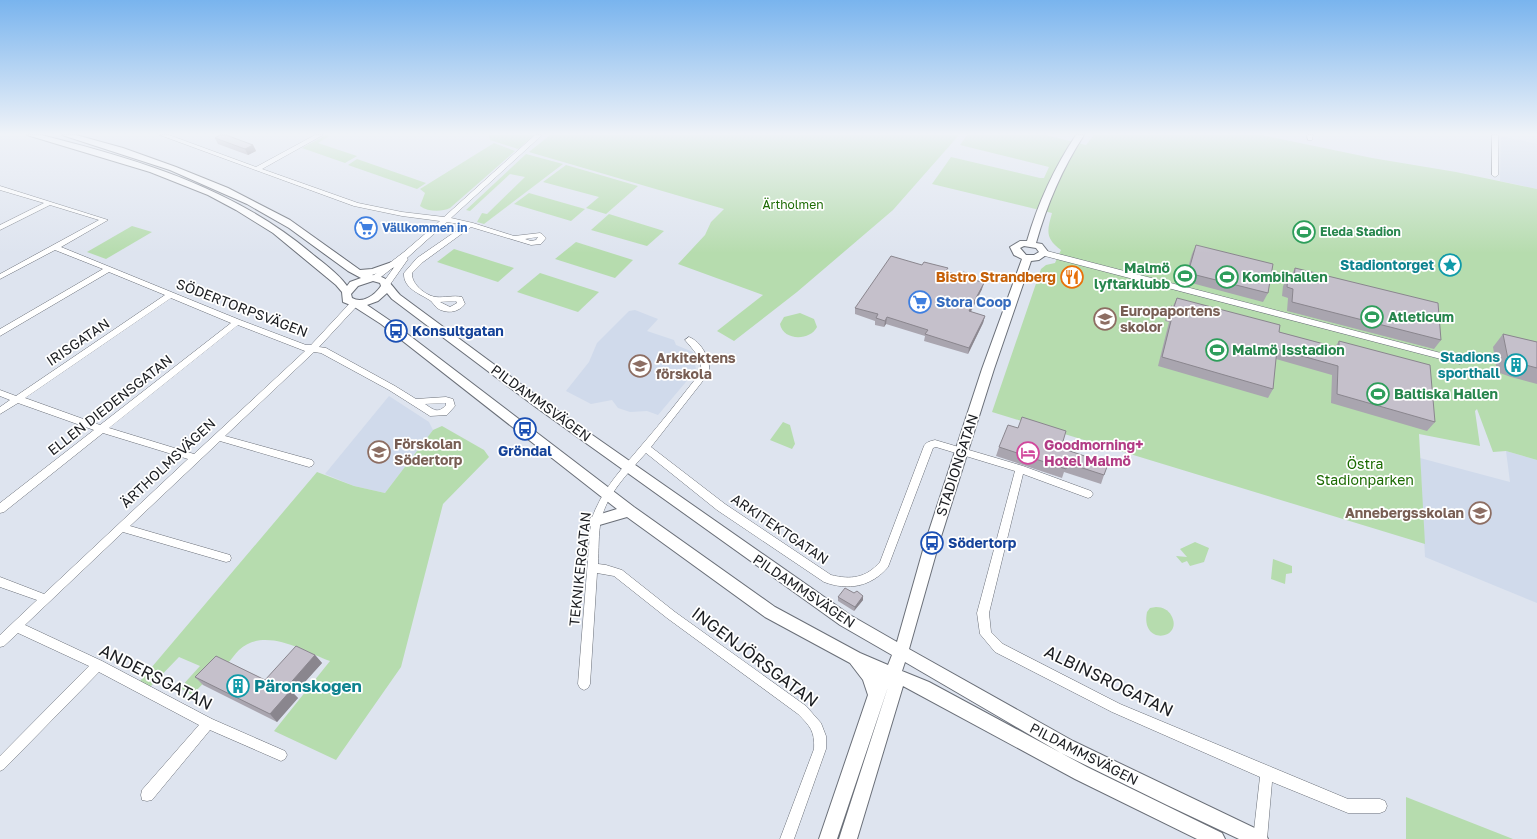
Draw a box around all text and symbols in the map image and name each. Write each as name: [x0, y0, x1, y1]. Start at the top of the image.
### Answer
park label: Ärtholmen: [762, 197, 824, 212]
supermarket icon: Vällkommen in: [353, 215, 379, 241]
sports icon: Eleda Stadion: [1291, 219, 1317, 245]
place label: Vällkommen in: [382, 220, 468, 235]
place label: Eleda Stadion: [1320, 224, 1401, 239]
place icon: Stadiontorget: [1437, 252, 1463, 278]
place label: Stadiontorget: [1340, 256, 1434, 273]
place label: Malmö lyftarklubb: [1094, 259, 1170, 292]
sports icon: Malmö lyftarklubb: [1172, 263, 1198, 289]
restaurant icon: Bistro Strandberg: [1059, 264, 1085, 290]
sports icon: Kombihallen: [1214, 264, 1240, 290]
place label: Bistro Strandberg: [936, 268, 1056, 285]
place label: Kombihallen: [1242, 268, 1328, 285]
street label: SÖDERTORPSVÄGEN: [174, 275, 310, 340]
supermarket icon: Stora Coop: [907, 289, 933, 315]
place label: Stora Coop: [936, 293, 1012, 310]
place label: Europaportens skolor: [1120, 302, 1221, 335]
sports icon: Atleticum: [1359, 304, 1385, 330]
school or university icon: Europaportens skolor: [1092, 306, 1118, 332]
place label: Atleticum: [1388, 308, 1454, 325]
street label: IRISGATAN: [43, 314, 113, 369]
bus stop icon: Konsultgatan: [383, 318, 409, 344]
place label: Konsultgatan: [412, 322, 504, 339]
sports icon: Malmö Isstadion: [1204, 337, 1230, 363]
place label: Malmö Isstadion: [1232, 341, 1345, 358]
place label: Stadions sporthall: [1438, 348, 1500, 381]
place label: Arkitektens förskola: [656, 349, 736, 382]
street label: ELLEN DIEDENSGATAN: [44, 351, 175, 458]
building icon: Stadions sporthall: [1503, 352, 1529, 378]
school or university icon: Arkitektens förskola: [627, 353, 653, 379]
street label: PILDAMMSVÄGEN: [488, 361, 595, 445]
sports icon: Baltiska Hallen: [1365, 381, 1391, 407]
place label: Baltiska Hallen: [1394, 385, 1498, 402]
street label: STADIONGATAN: [932, 412, 981, 518]
street label: ÄRTHOLMSVÄGEN: [117, 414, 219, 511]
bus stop icon: Gröndal: [512, 416, 538, 442]
place label: Förskolan Södertorp: [394, 435, 463, 468]
place label: Goodmorning+ Hotel Malmö: [1044, 436, 1143, 469]
school or university icon: Förskolan Södertorp: [366, 439, 392, 465]
hotel icon: Goodmorning+ Hotel Malmö: [1015, 440, 1041, 466]
place label: Gröndal: [498, 442, 552, 459]
park label: Östra Stadionparken: [1316, 455, 1414, 488]
street label: ARKITEKTGATAN: [728, 490, 832, 567]
school or university icon: Annebergsskolan: [1467, 500, 1493, 526]
place label: Annebergsskolan: [1345, 504, 1464, 521]
street label: TEKNIKERGATAN: [565, 511, 594, 627]
bus stop icon: Södertorp: [919, 530, 945, 556]
place label: Södertorp: [948, 534, 1017, 551]
street label: PILDAMMSVÄGEN: [750, 550, 859, 631]
street label: INGENJÖRSGATAN: [688, 602, 823, 711]
street label: ANDERSGATAN: [96, 639, 216, 714]
street label: ALBINSROGATAN: [1041, 640, 1177, 721]
building icon: Päronskogen: [225, 673, 251, 699]
place label: Päronskogen: [254, 675, 362, 696]
street label: PILDAMMSVÄGEN: [1027, 719, 1141, 788]

